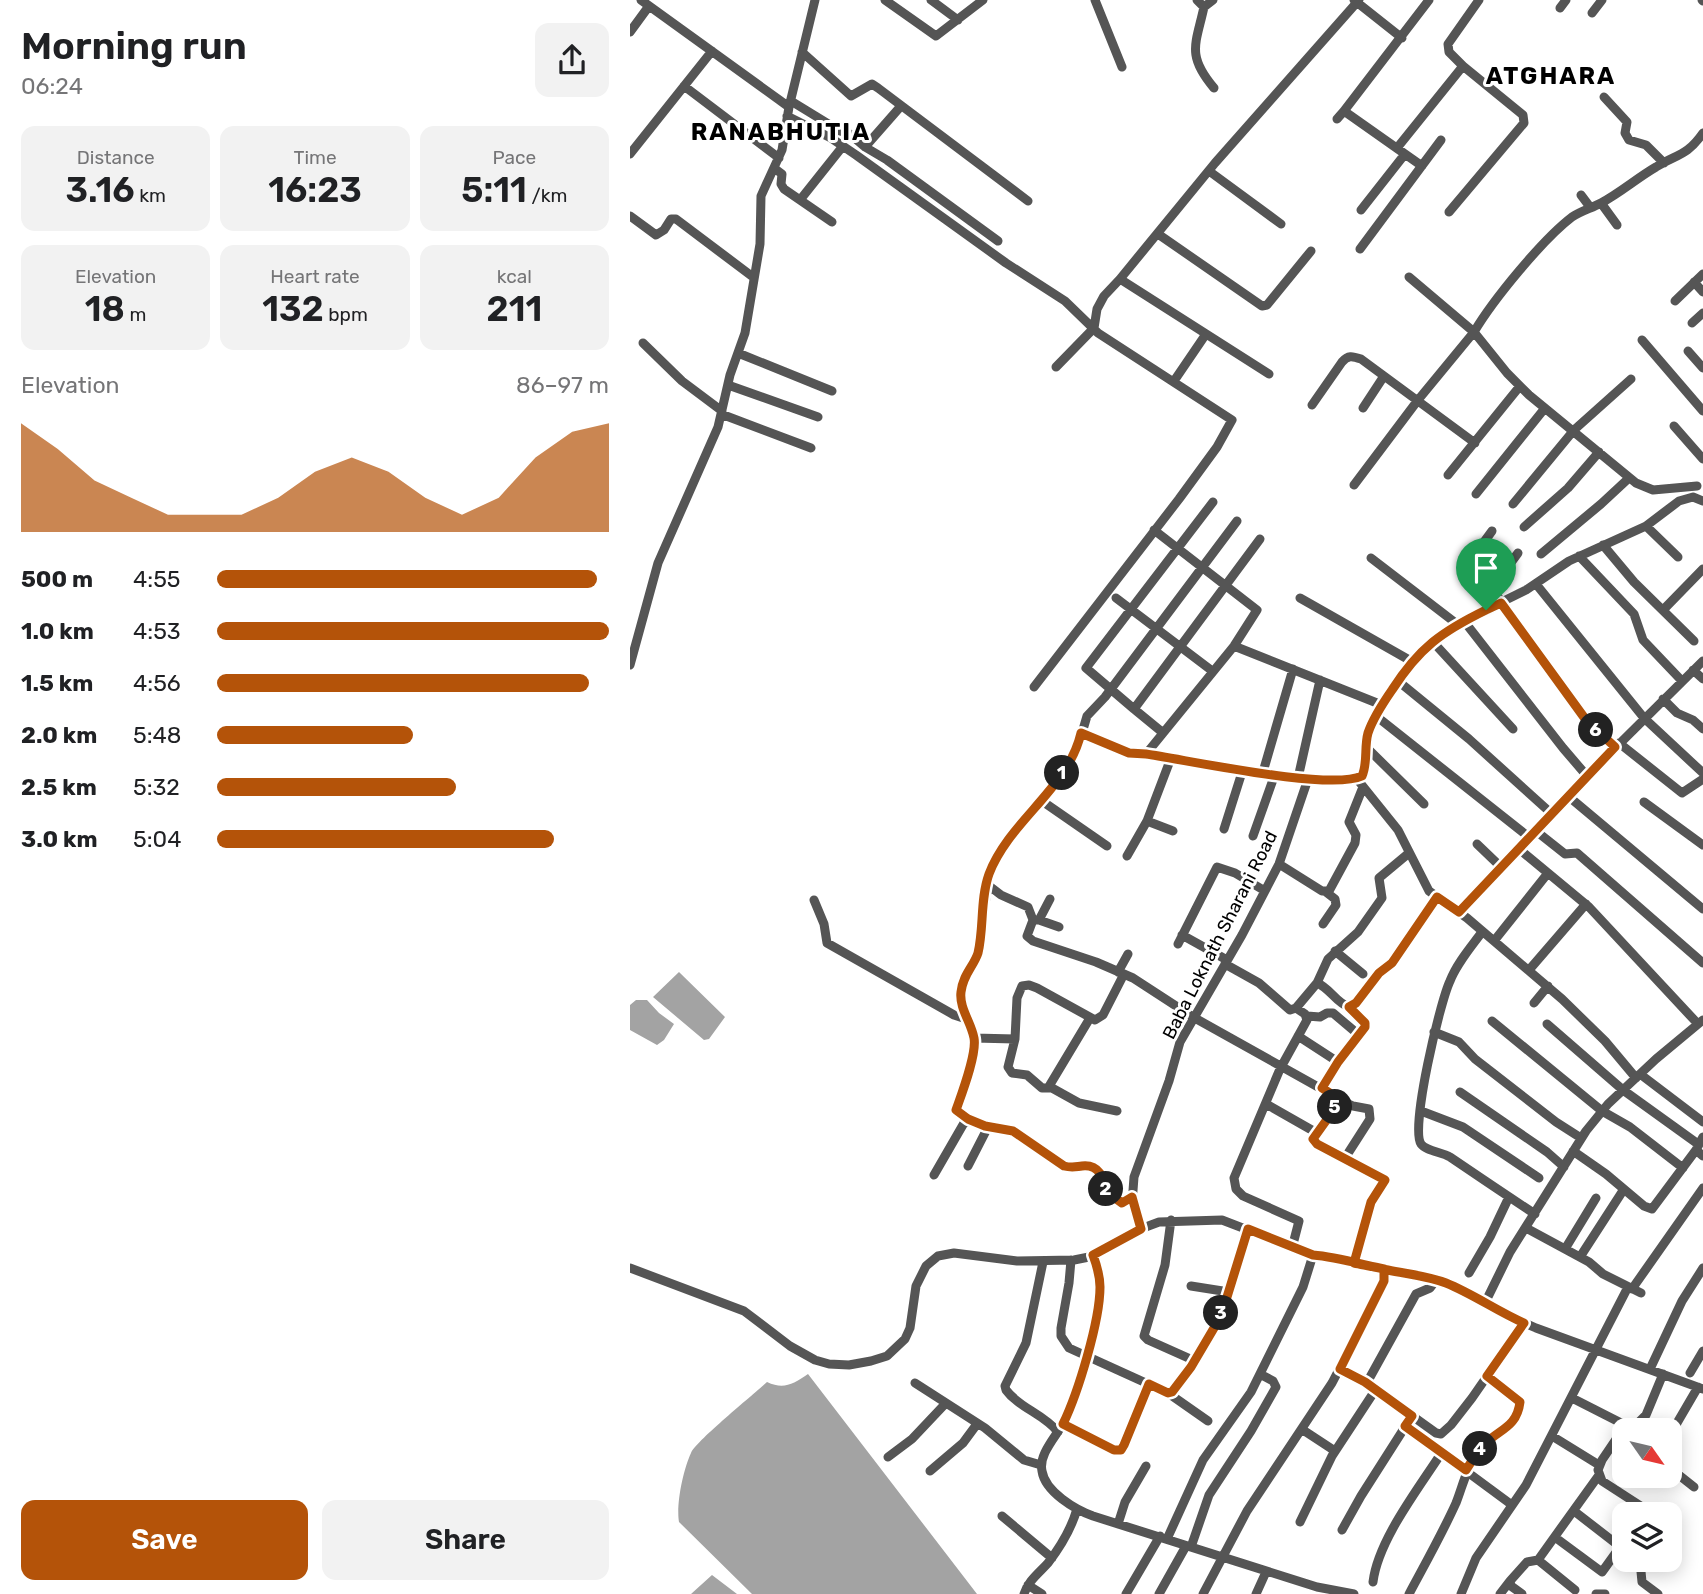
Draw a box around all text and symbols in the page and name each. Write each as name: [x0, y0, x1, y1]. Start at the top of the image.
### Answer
text: Morning run: [21, 23, 247, 69]
button: share: [535, 23, 609, 97]
district label: ATGHARA: [1486, 62, 1616, 90]
text: 06:24: [21, 72, 83, 100]
district label: RANABHUTIA: [691, 118, 871, 146]
text: Distance: [77, 146, 155, 169]
text: Time: [293, 146, 337, 169]
text: Pace: [493, 146, 536, 169]
text: 3.16: [65, 169, 134, 211]
text: 16:23: [268, 169, 362, 211]
text: 5:11: [461, 169, 527, 211]
text: km: [134, 184, 166, 207]
text: /km: [527, 184, 567, 207]
text: Elevation: [75, 265, 156, 288]
text: Heart rate: [270, 265, 360, 288]
text: kcal: [497, 265, 532, 288]
text: 18: [85, 288, 125, 330]
text: 132: [262, 288, 324, 330]
text: 211: [486, 288, 542, 330]
text: m: [125, 303, 146, 326]
text: bpm: [324, 303, 368, 326]
text: Elevation: [21, 371, 120, 399]
text: 86–97 m: [516, 371, 609, 399]
pin: [1456, 538, 1516, 610]
icon: arrive: [1467, 549, 1505, 587]
text: 500 m: [21, 565, 93, 593]
text: 4:55: [133, 565, 181, 593]
text: 1.0 km: [21, 617, 94, 645]
text: 4:53: [133, 617, 181, 645]
text: 1.5 km: [21, 669, 93, 697]
text: 4:56: [133, 669, 181, 697]
pin: 6: [1578, 712, 1614, 748]
text: 6: [1589, 718, 1602, 741]
text: 2.0 km: [21, 721, 97, 749]
text: 5:48: [133, 721, 181, 749]
pin: 1: [1044, 756, 1080, 790]
text: 1: [1057, 761, 1066, 784]
text: 2.5 km: [21, 773, 97, 801]
text: 5:32: [133, 773, 180, 801]
text: 3.0 km: [21, 825, 98, 853]
text: 5:04: [133, 825, 181, 853]
street label: Baba Loknath Sharani Road: [1158, 827, 1282, 1043]
pin: 5: [1318, 1090, 1352, 1124]
text: 5: [1328, 1095, 1341, 1118]
pin: 2: [1088, 1172, 1124, 1206]
text: 2: [1099, 1177, 1112, 1200]
pin: 3: [1204, 1296, 1238, 1330]
text: 3: [1214, 1301, 1227, 1324]
north arrow: [1612, 1418, 1682, 1488]
map controls: [1612, 1418, 1682, 1572]
pin: 4: [1462, 1432, 1498, 1466]
text: 4: [1473, 1437, 1486, 1460]
button: Save: [21, 1500, 308, 1580]
button: Share: [322, 1500, 609, 1580]
button: layers: [1612, 1502, 1682, 1572]

